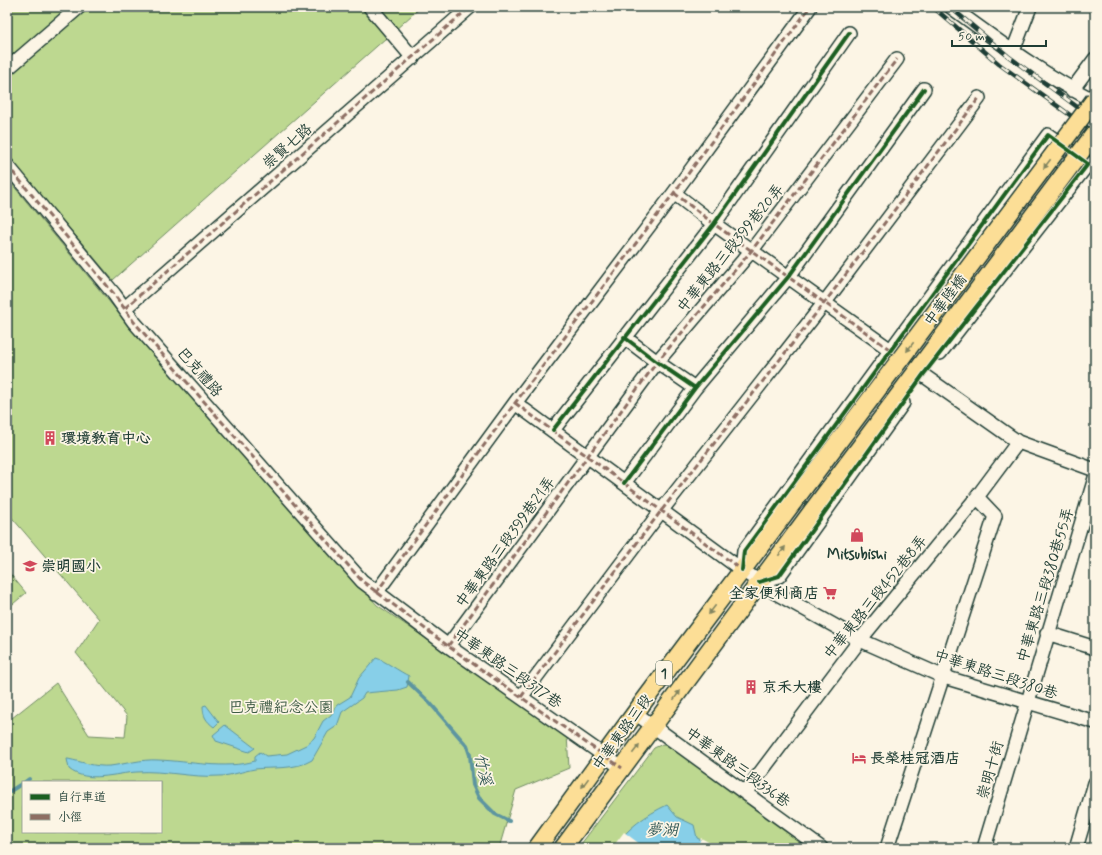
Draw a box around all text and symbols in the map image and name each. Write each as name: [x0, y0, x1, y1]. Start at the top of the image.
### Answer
scale bar: [952, 22, 1046, 48]
text: 50 m: [958, 29, 985, 45]
street label: 崇賢七路: [258, 120, 317, 174]
one-way arrow: [1043, 159, 1051, 170]
street label: 中華東路三段399巷20弄: [673, 180, 789, 317]
street label: 中華陸橋: [920, 271, 972, 331]
one-way arrow: [906, 341, 914, 352]
street label: 巴克禮路: [172, 343, 226, 402]
place label: 環境教育中心: [61, 429, 151, 449]
building icon: 環境教育中心: [42, 430, 58, 446]
street label: 中華東路三段399巷21弄: [451, 473, 560, 612]
street label: 中華東路三段380巷55弄: [1013, 505, 1079, 665]
shop icon: Mitsubishi: [849, 527, 865, 543]
street label: 中華東路三段452巷8弄: [820, 531, 932, 664]
place label: Mitsubishi: [827, 545, 888, 565]
one-way arrow: [778, 546, 786, 556]
place label: 崇明國小: [41, 557, 101, 577]
school or university icon: 崇明國小: [22, 558, 38, 574]
place label: 全家便利商店: [729, 584, 819, 604]
supermarket icon: 全家便利商店: [822, 585, 838, 601]
one-way arrow: [707, 605, 716, 616]
street label: 中華東路三段377巷: [449, 624, 565, 714]
street label: 中華東路三段380巷: [931, 646, 1060, 704]
road number: 1: [656, 661, 672, 685]
place label: 京禾大樓: [762, 678, 822, 698]
building icon: 京禾大樓: [743, 679, 759, 695]
one-way arrow: [672, 689, 681, 700]
street label: 中華東路三段: [588, 690, 657, 775]
park label: 巴克禮紀念公園: [228, 698, 334, 718]
street label: 中華東路三段336巷: [681, 723, 794, 813]
street label: 崇明十街: [973, 739, 1009, 802]
one-way arrow: [632, 744, 640, 755]
place label: 長榮桂冠酒店: [870, 749, 960, 769]
hotel icon: 長榮桂冠酒店: [851, 750, 867, 766]
water label: 竹溪: [469, 751, 496, 788]
one-way arrow: [581, 777, 589, 788]
legend: [22, 781, 162, 833]
text: 自行車道: [58, 790, 106, 806]
text: 小徑: [58, 810, 82, 826]
water label: 夢湖: [646, 820, 680, 841]

